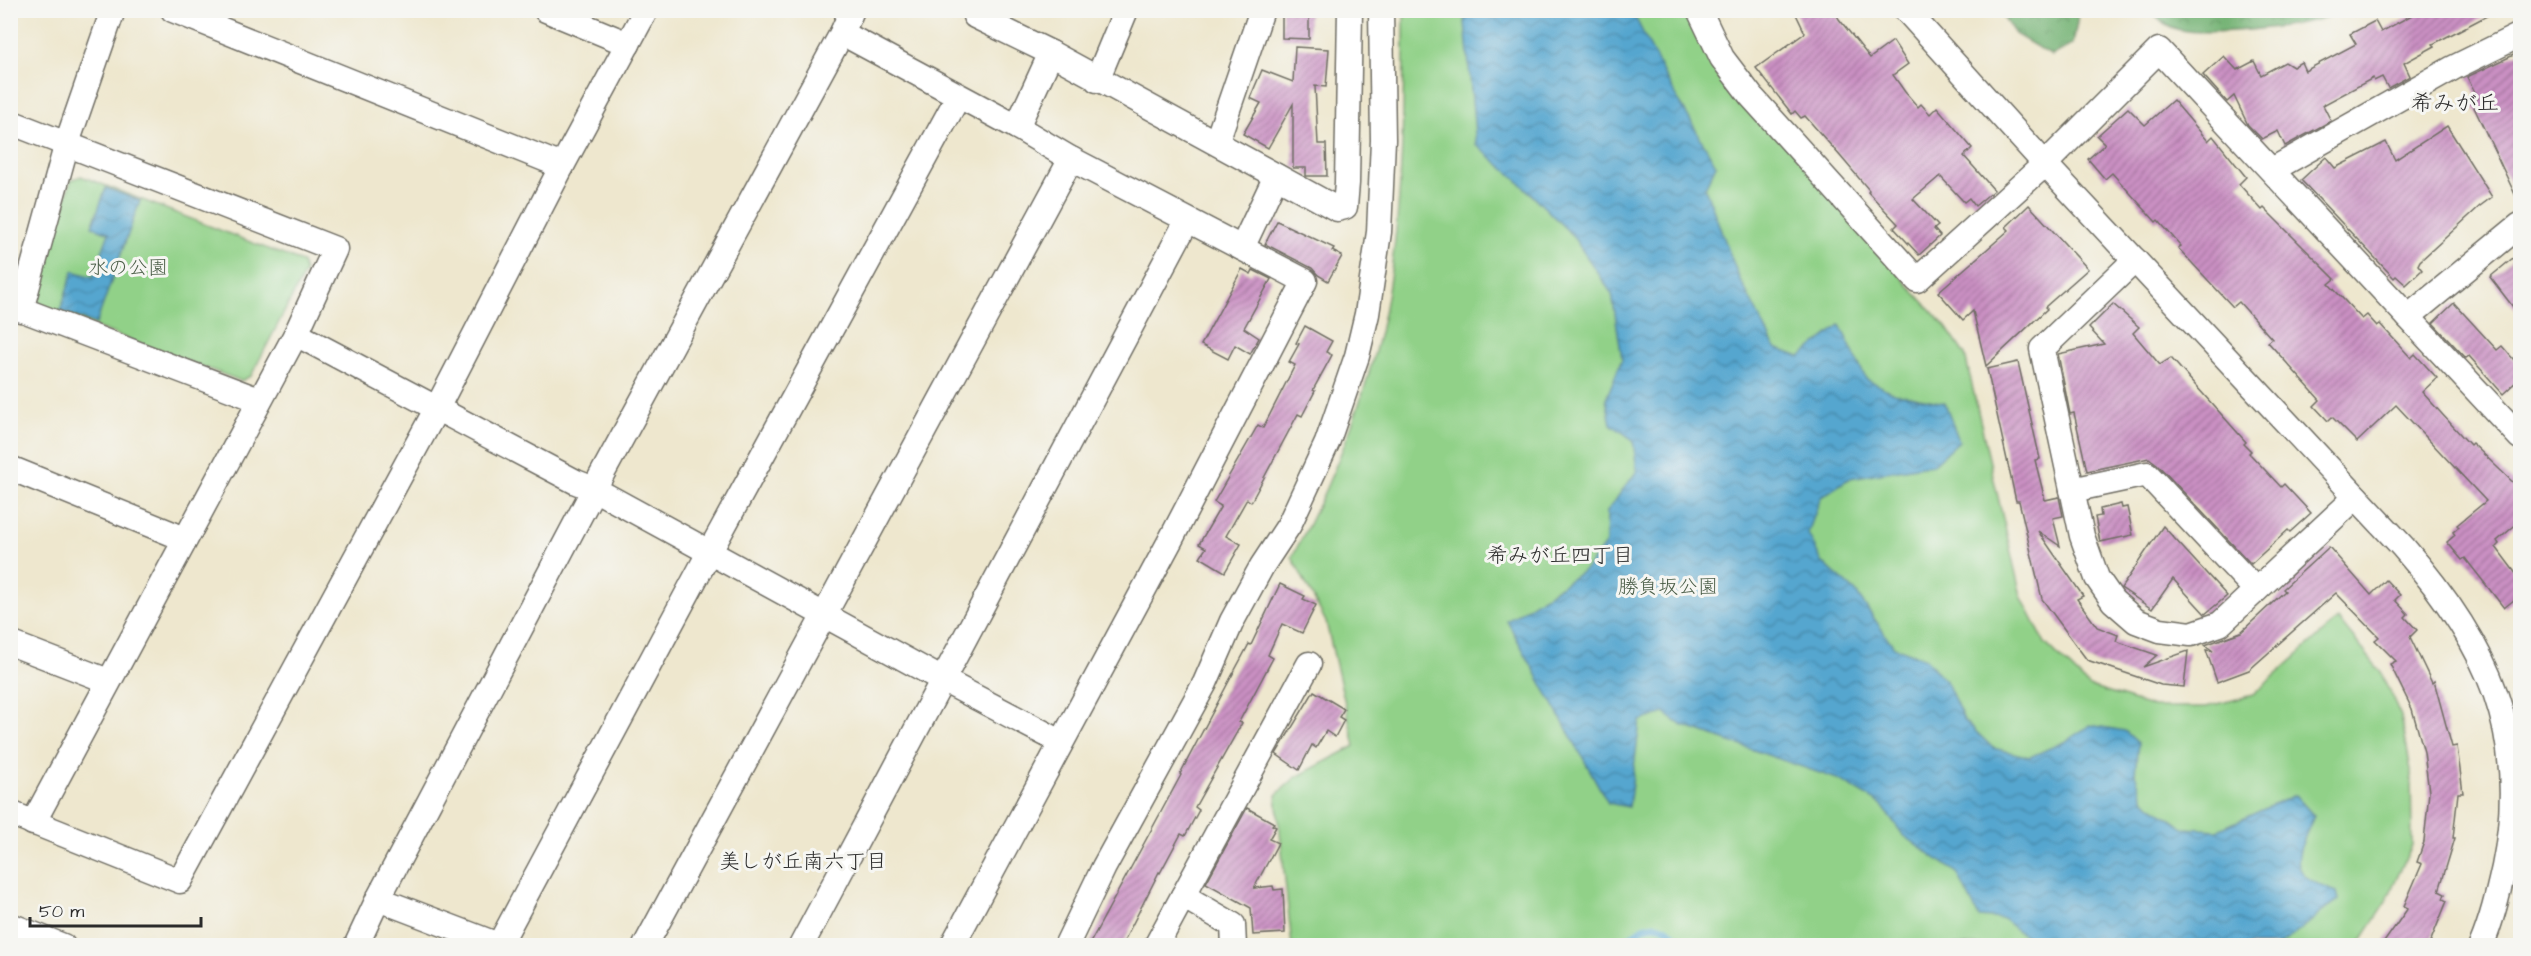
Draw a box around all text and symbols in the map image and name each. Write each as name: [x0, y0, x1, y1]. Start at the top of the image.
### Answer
district label: 希みが丘: [2411, 88, 2499, 119]
park label: 水の公園: [88, 254, 168, 282]
district label: 希みが丘四丁目: [1487, 541, 1634, 570]
park label: 勝負坂公園: [1618, 573, 1718, 601]
district label: 美しが丘南六丁目: [719, 847, 887, 876]
scale bar: [30, 890, 201, 928]
text: 50 m: [39, 899, 84, 924]

